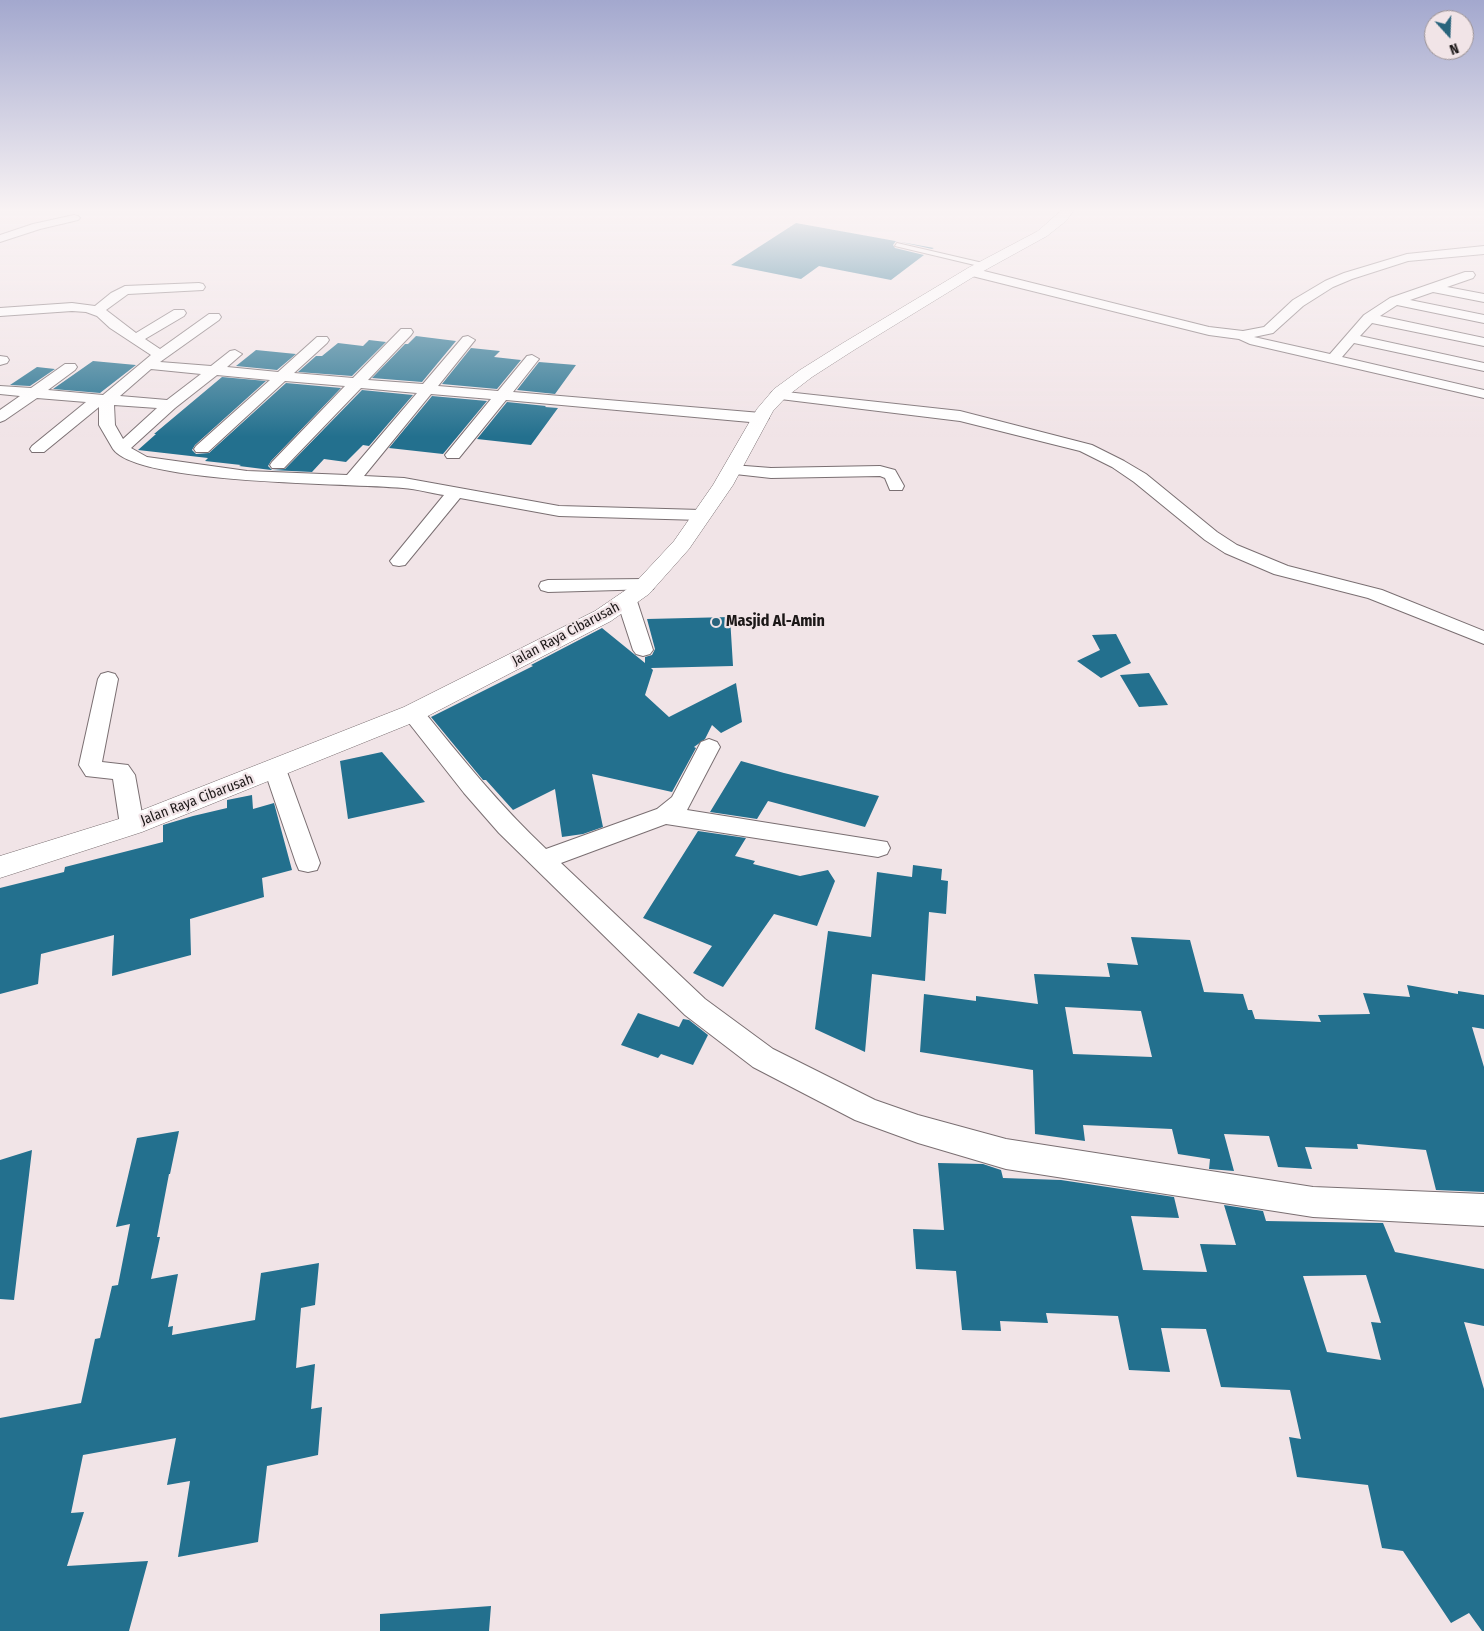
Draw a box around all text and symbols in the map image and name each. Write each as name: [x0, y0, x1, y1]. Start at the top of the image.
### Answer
north arrow: [1424, 10, 1474, 60]
text: N: [1447, 39, 1461, 58]
street label: Jalan Raya Cibarusah: [509, 599, 623, 669]
place label: Masjid Al-Amin: [726, 612, 825, 632]
marker: Masjid Al-Amin: [710, 616, 722, 628]
street label: Jalan Raya Cibarusah: [138, 771, 256, 829]

